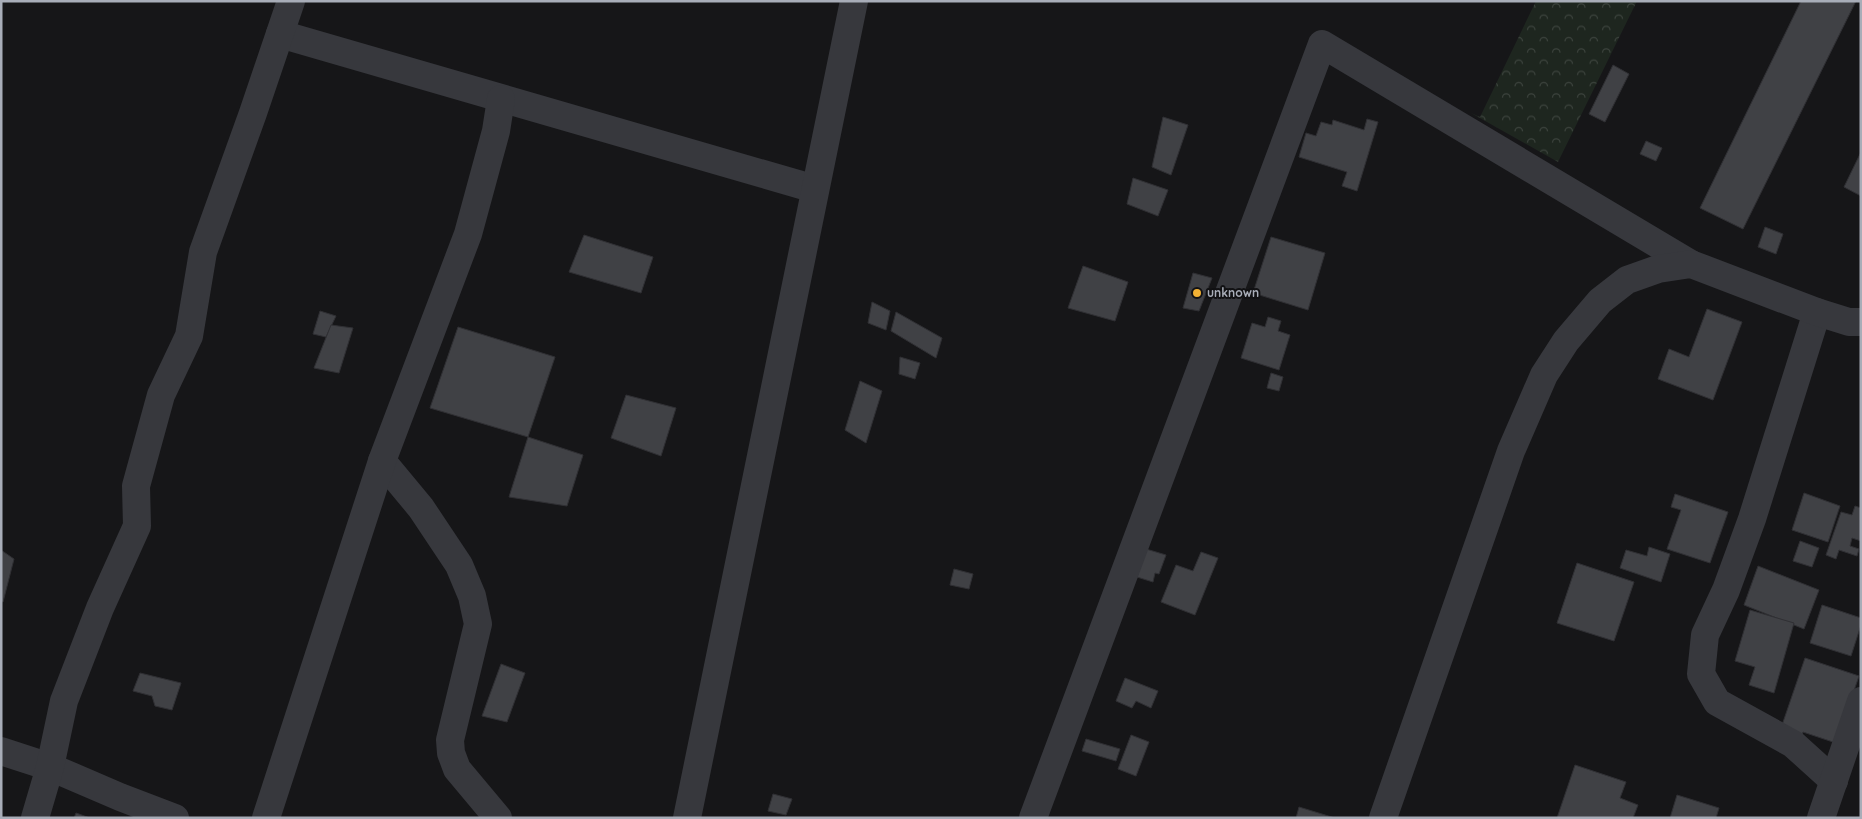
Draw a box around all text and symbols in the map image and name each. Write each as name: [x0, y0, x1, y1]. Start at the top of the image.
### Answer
place label: unknown: [1207, 285, 1259, 300]
marker: unknown: [1191, 287, 1203, 299]

